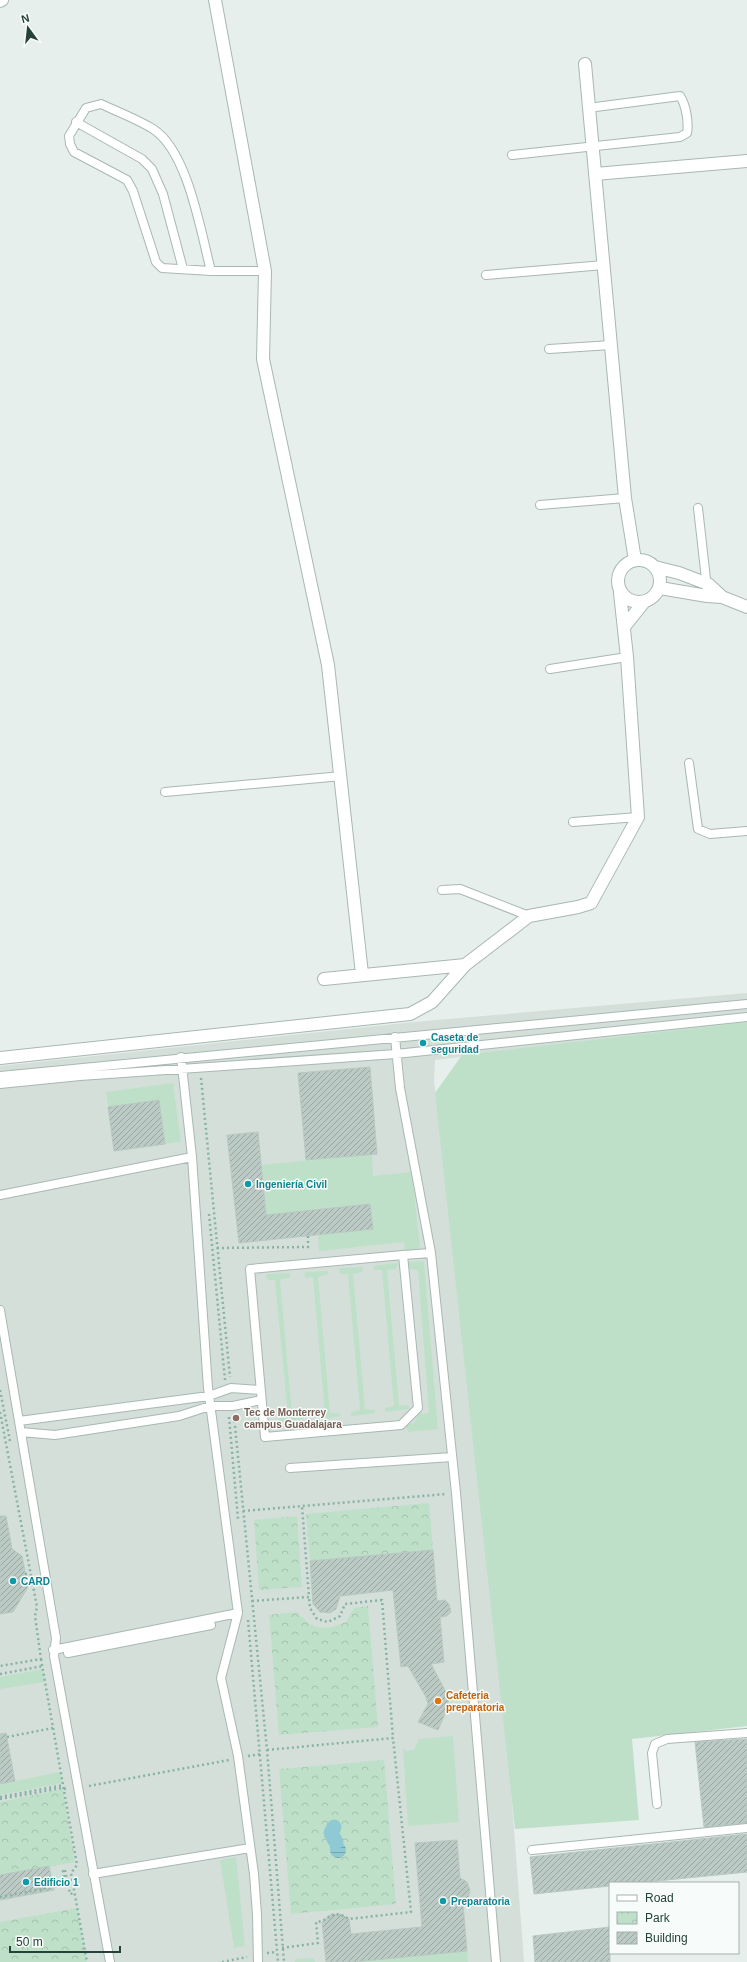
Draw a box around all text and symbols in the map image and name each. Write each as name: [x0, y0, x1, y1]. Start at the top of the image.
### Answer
north arrow: [8, 8, 48, 48]
text: N: [20, 12, 31, 25]
place label: Caseta de seguridad: [431, 1032, 479, 1055]
marker: Caseta de seguridad: [418, 1038, 428, 1048]
marker: Ingeniería Civil: [243, 1179, 253, 1189]
place label: Ingeniería Civil: [256, 1179, 327, 1190]
place label: Tec de Monterrey campus Guadalajara: [244, 1407, 342, 1430]
marker: Tec de Monterrey campus Guadalajara: [231, 1413, 241, 1423]
marker: CARD: [8, 1576, 18, 1586]
place label: CARD: [21, 1576, 50, 1587]
place label: Cafeteria preparatoria: [446, 1690, 505, 1713]
marker: Cafeteria preparatoria: [433, 1696, 443, 1706]
marker: Edificio 1: [21, 1877, 31, 1887]
place label: Edificio 1: [34, 1877, 79, 1888]
legend: [609, 1882, 739, 1954]
text: Road: [645, 1891, 674, 1905]
marker: Preparatoria: [438, 1896, 448, 1906]
place label: Preparatoria: [451, 1896, 510, 1907]
text: Park: [645, 1911, 671, 1925]
scale bar: [10, 1928, 120, 1954]
text: Building: [645, 1931, 688, 1945]
text: 50 m: [16, 1935, 43, 1949]

